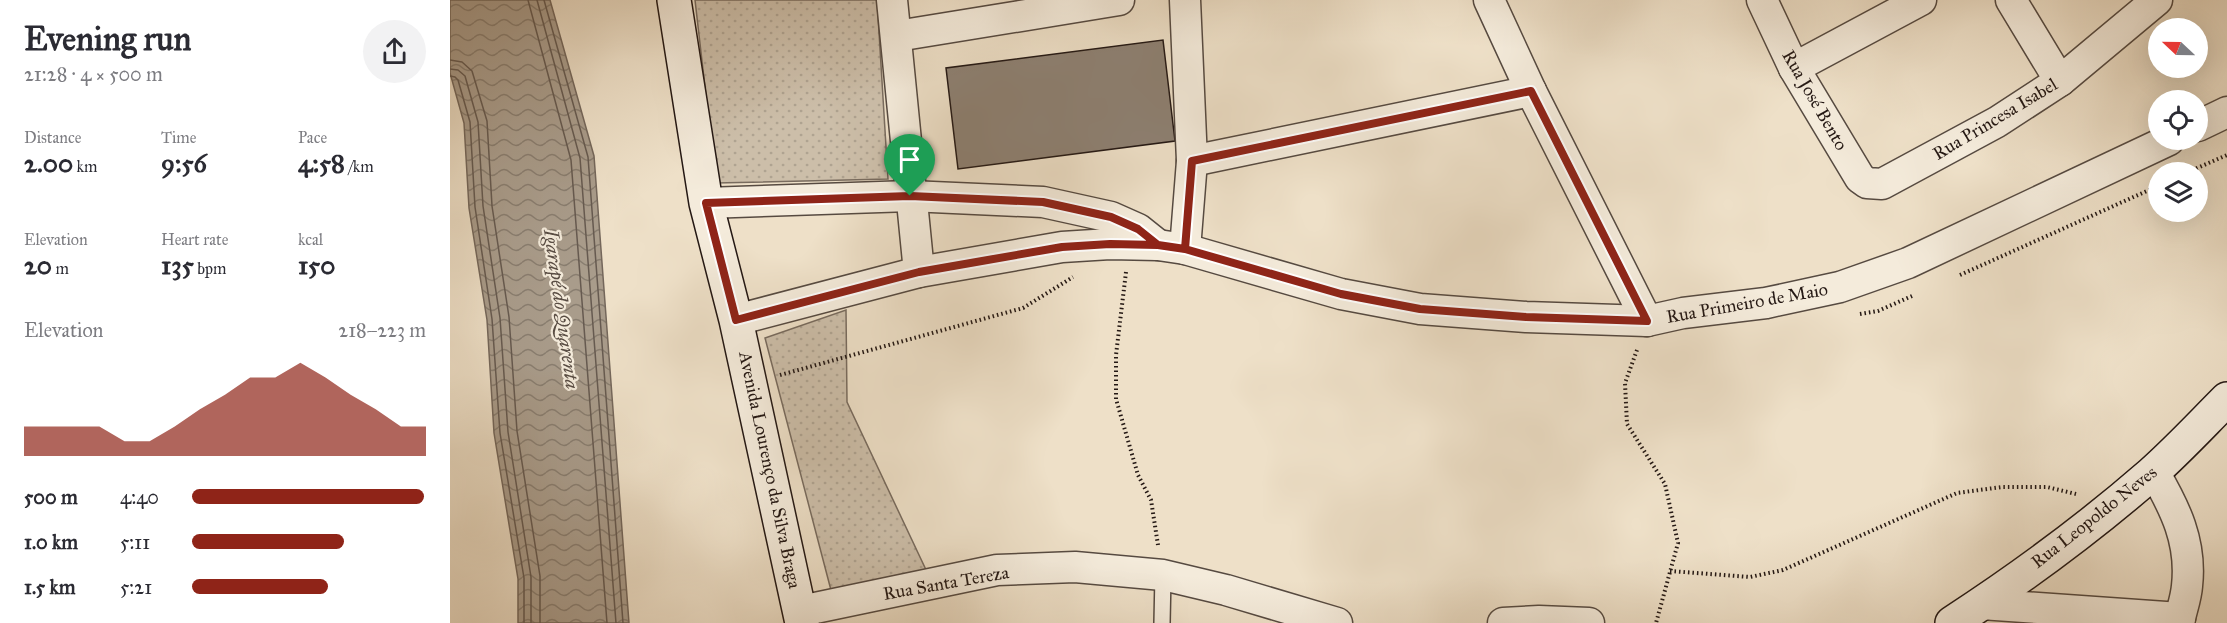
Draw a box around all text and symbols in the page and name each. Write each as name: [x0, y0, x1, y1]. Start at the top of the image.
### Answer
north arrow: [2148, 18, 2208, 78]
map controls: [2148, 18, 2208, 222]
text: Evening run: [24, 19, 191, 59]
button: share: [363, 20, 426, 83]
street label: Rua José Bento: [1777, 46, 1853, 155]
text: 21:28 · 4 × 500 m: [24, 62, 163, 86]
street label: Rua Princesa Isabel: [1929, 73, 2061, 165]
button: locate: [2148, 90, 2208, 150]
text: Distance: [24, 128, 81, 147]
text: Time: [161, 128, 196, 147]
text: Pace: [298, 128, 327, 147]
pin: [884, 134, 935, 196]
icon: arrive: [893, 143, 926, 176]
text: 2.00: [24, 147, 73, 179]
text: 9:56: [161, 147, 207, 179]
text: 4:58: [298, 147, 345, 179]
text: km: [73, 157, 97, 176]
text: /km: [345, 157, 374, 176]
button: layers: [2148, 162, 2208, 222]
water label: Igarapé do Quarenta: [538, 227, 585, 390]
text: Elevation: [24, 230, 88, 249]
text: Heart rate: [161, 230, 228, 249]
text: kcal: [298, 230, 323, 249]
text: 20: [24, 249, 52, 281]
text: 135: [161, 249, 194, 281]
text: 150: [298, 249, 335, 281]
text: m: [52, 259, 69, 278]
text: bpm: [194, 259, 226, 278]
street label: Rua Primeiro de Maio: [1665, 278, 1829, 328]
text: Elevation: [24, 318, 103, 342]
text: 218–223 m: [338, 318, 426, 342]
street label: Avenida Lourenço da Silva Braga: [733, 348, 806, 591]
street label: Rua Leopoldo Neves: [2027, 461, 2161, 573]
text: 500 m: [24, 485, 78, 509]
text: 4:40: [120, 485, 159, 509]
text: 1.0 km: [24, 530, 78, 554]
text: 5:11: [120, 530, 150, 554]
street label: Rua Santa Tereza: [881, 561, 1011, 605]
text: 1.5 km: [24, 575, 75, 599]
text: 5:21: [120, 575, 152, 599]

